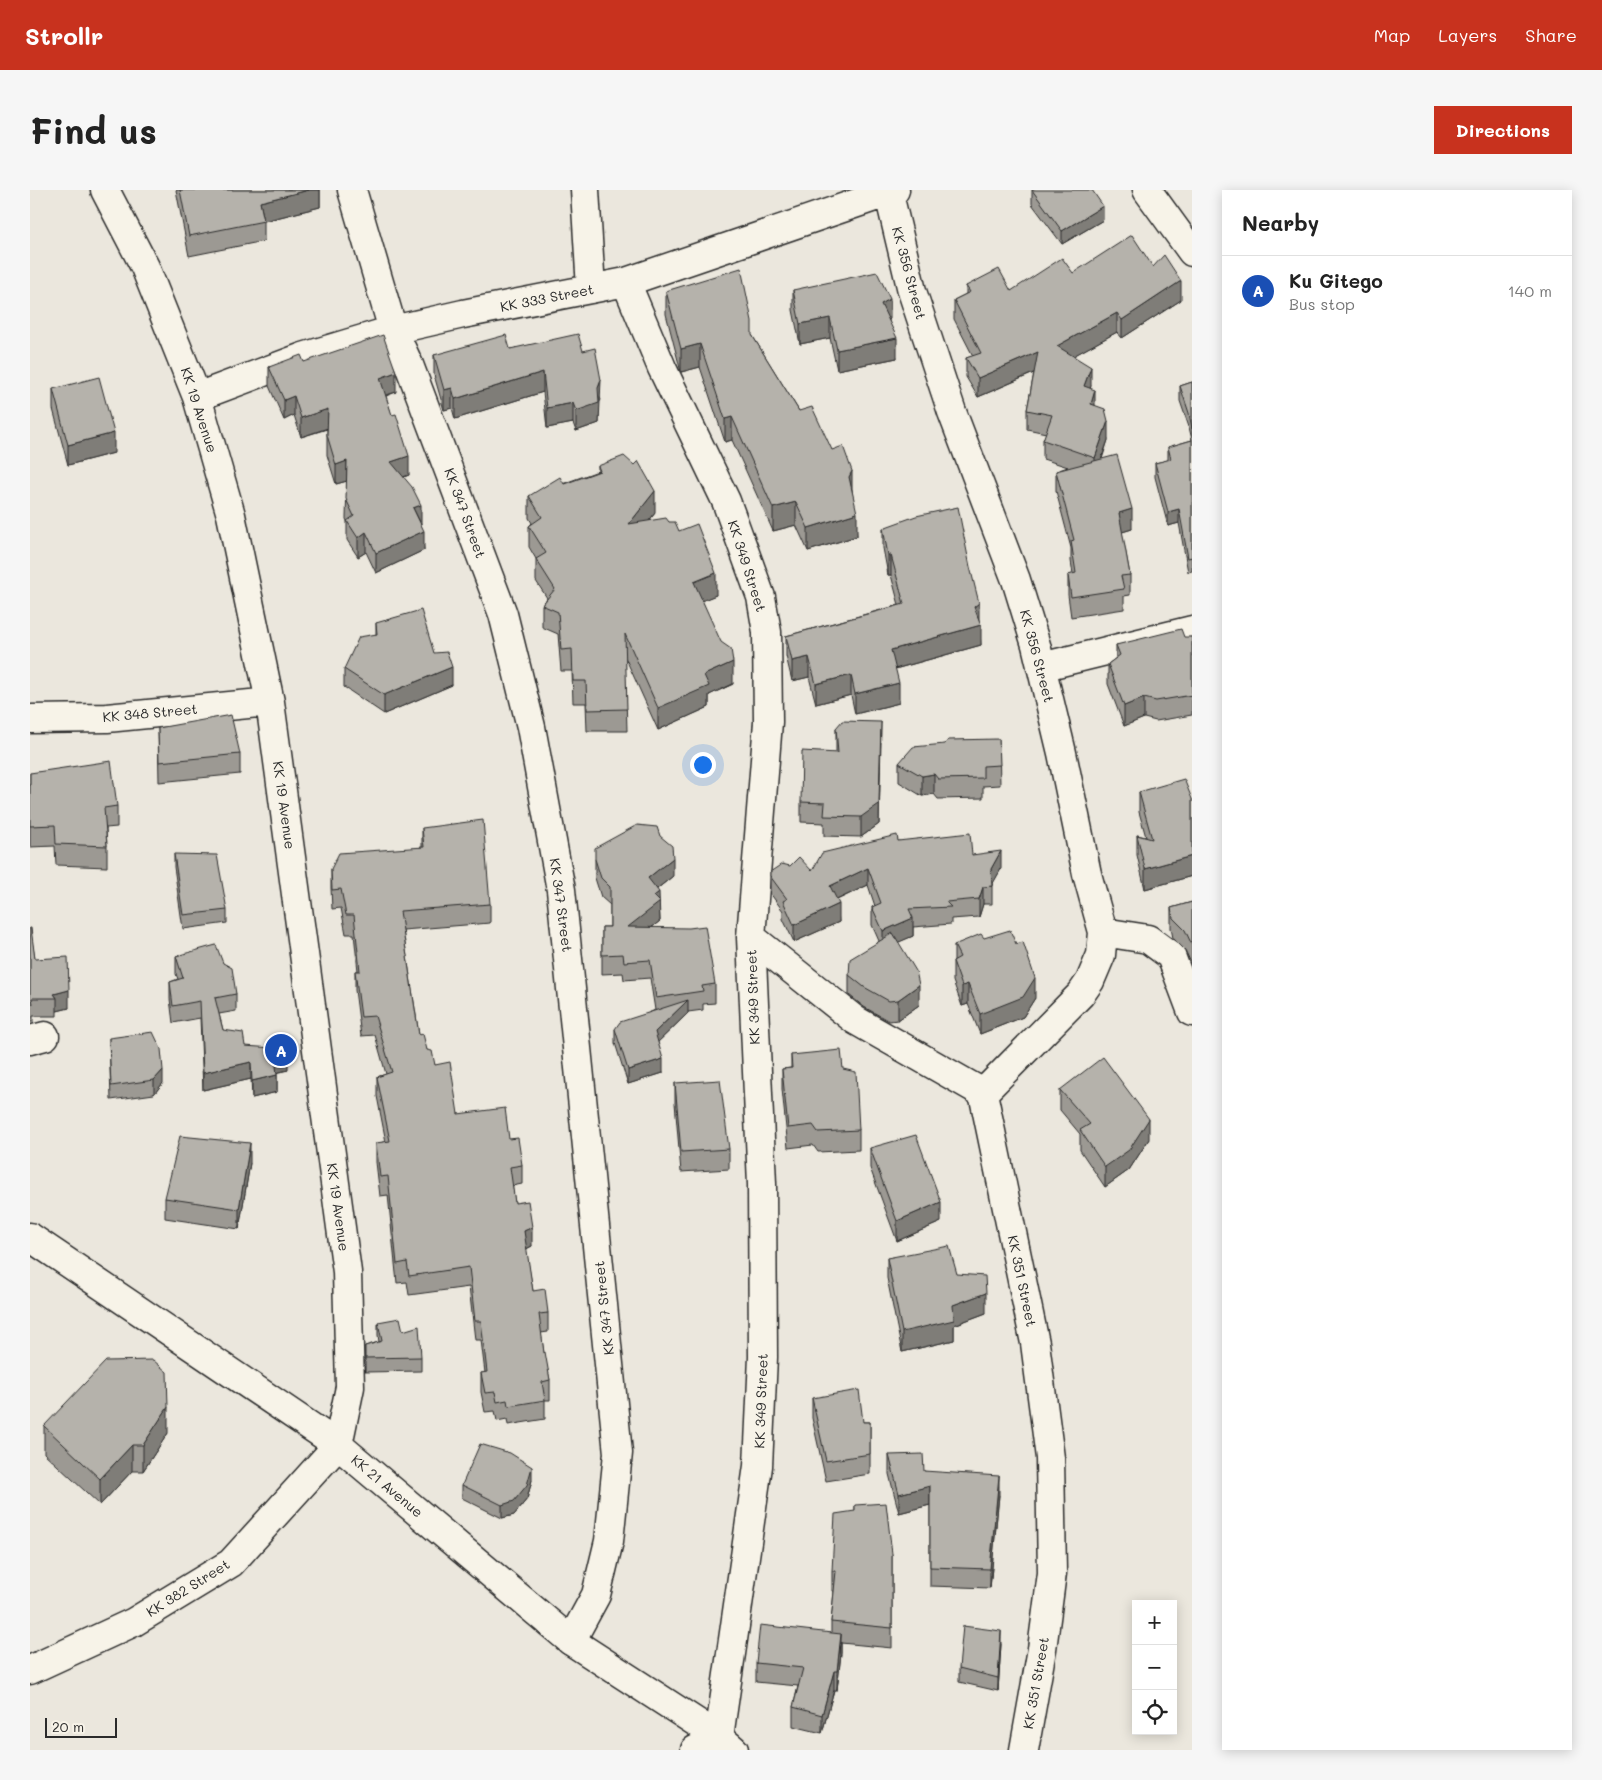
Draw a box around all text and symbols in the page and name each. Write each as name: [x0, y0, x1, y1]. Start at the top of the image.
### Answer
text: Strollr: [25, 20, 103, 51]
text: Map: [1374, 23, 1410, 47]
text: Layers: [1438, 23, 1497, 47]
text: Share: [1525, 23, 1577, 47]
button: Directions: [1434, 106, 1572, 154]
text: Find us: [30, 107, 157, 153]
text: Nearby: [1242, 209, 1319, 236]
street label: KK 356 Street: [888, 224, 931, 321]
text: Ku Gitego: [1289, 268, 1383, 293]
street label: KK 333 Street: [498, 279, 595, 316]
text: A: [1252, 280, 1264, 301]
text: 140 m: [1508, 280, 1552, 301]
text: Bus stop: [1289, 293, 1355, 314]
street label: KK 19 Avenue: [177, 365, 222, 455]
street label: KK 347 Street: [440, 465, 491, 561]
street label: KK 349 Street: [724, 518, 771, 614]
street label: KK 356 Street: [1016, 607, 1059, 704]
street label: KK 348 Street: [102, 699, 198, 726]
your location: [690, 752, 716, 778]
street label: KK 19 Avenue: [269, 760, 300, 850]
street label: KK 347 Street: [545, 857, 577, 953]
street label: KK 349 Street: [741, 949, 764, 1045]
pin: A: [265, 1031, 297, 1069]
street label: KK 19 Avenue: [323, 1162, 354, 1252]
street label: KK 351 Street: [1004, 1233, 1041, 1328]
street label: KK 347 Street: [589, 1260, 618, 1356]
street label: KK 349 Street: [749, 1353, 772, 1449]
street label: KK 21 Avenue: [347, 1450, 427, 1521]
street label: KK 382 Street: [142, 1554, 233, 1621]
map controls: [1132, 1600, 1177, 1735]
button: +: [1132, 1600, 1177, 1645]
street label: KK 351 Street: [1018, 1635, 1053, 1730]
button: −: [1132, 1645, 1177, 1690]
button: locate: [1132, 1690, 1177, 1735]
scale bar: [45, 1715, 118, 1738]
text: 20 m: [52, 1717, 84, 1736]

